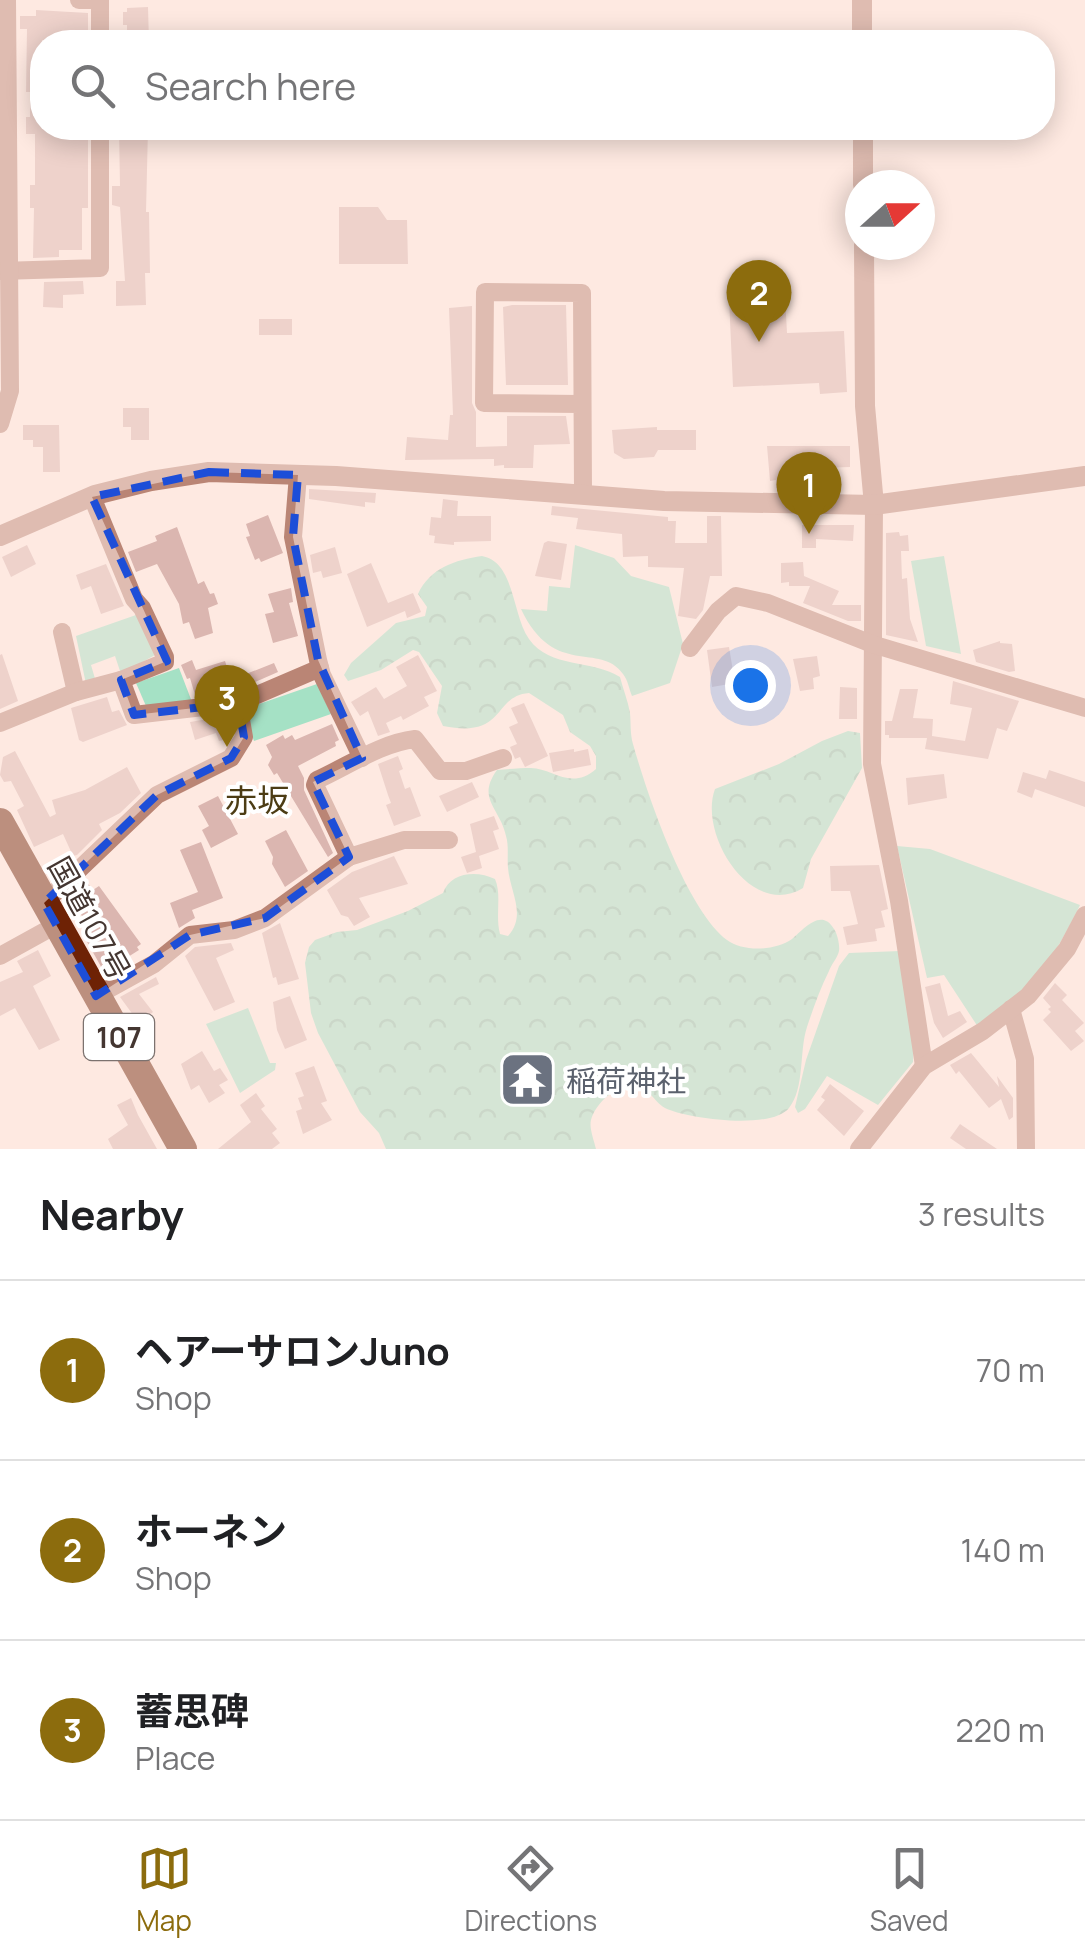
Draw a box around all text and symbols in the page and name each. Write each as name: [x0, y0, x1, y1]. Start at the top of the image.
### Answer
search box: [30, 30, 1055, 140]
icon: search: [65, 58, 120, 113]
text: Search here: [145, 59, 356, 111]
north arrow: [845, 170, 935, 260]
pin: 2: [726, 260, 792, 342]
pin: 1: [776, 452, 842, 534]
your location: [725, 660, 776, 711]
pin: 3: [194, 664, 260, 747]
district label: 赤坂: [225, 778, 289, 822]
street label: 国道107号: [39, 849, 141, 987]
road number: 107: [84, 1014, 154, 1060]
temple icon: 稲荷神社: [497, 1050, 557, 1110]
place label: 稲荷神社: [566, 1060, 686, 1101]
text: Nearby: [40, 1185, 184, 1243]
text: 3 results: [918, 1192, 1045, 1236]
text: ヘアーサロンJuno: [135, 1324, 450, 1376]
text: 1: [65, 1348, 80, 1392]
text: 70 m: [976, 1348, 1045, 1392]
text: Shop: [135, 1376, 212, 1420]
text: ホーネン: [135, 1504, 287, 1556]
text: 2: [63, 1528, 82, 1572]
text: 140 m: [961, 1528, 1045, 1572]
text: Shop: [135, 1556, 212, 1600]
text: 蓄思碑: [135, 1684, 249, 1736]
text: 3: [63, 1708, 82, 1752]
text: 220 m: [955, 1708, 1045, 1752]
text: Place: [135, 1736, 216, 1780]
tab: Map: [136, 1841, 192, 1939]
tab: Directions: [465, 1841, 597, 1939]
tab: Saved: [870, 1841, 949, 1939]

